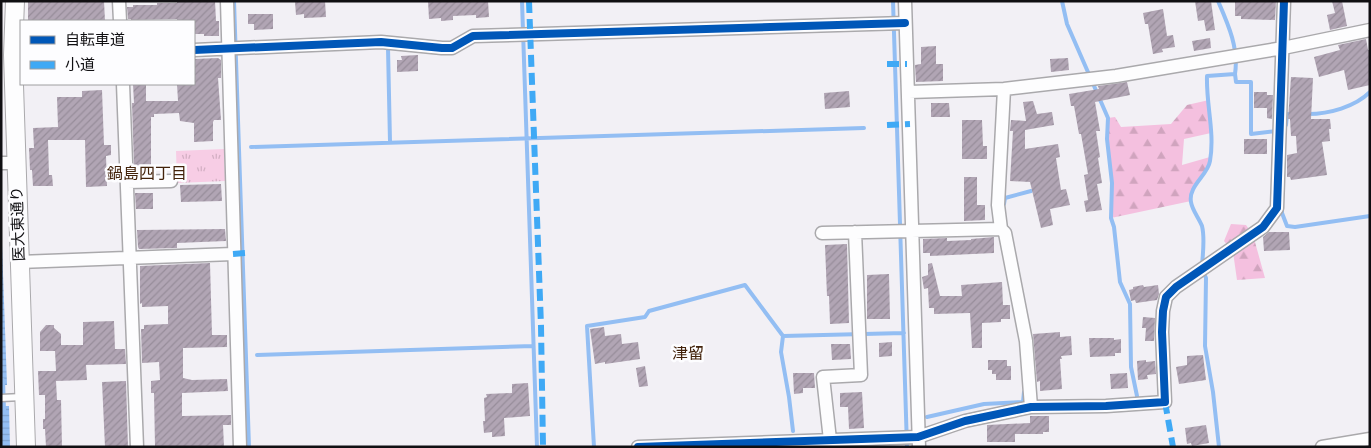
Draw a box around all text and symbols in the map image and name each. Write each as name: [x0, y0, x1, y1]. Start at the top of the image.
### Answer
legend: [20, 20, 195, 85]
text: 自転車道: [65, 31, 125, 48]
text: 小道: [65, 56, 95, 73]
district label: 鍋島四丁目: [107, 164, 187, 182]
street label: 医大東通り: [8, 186, 27, 262]
district label: 津留: [672, 344, 704, 362]

